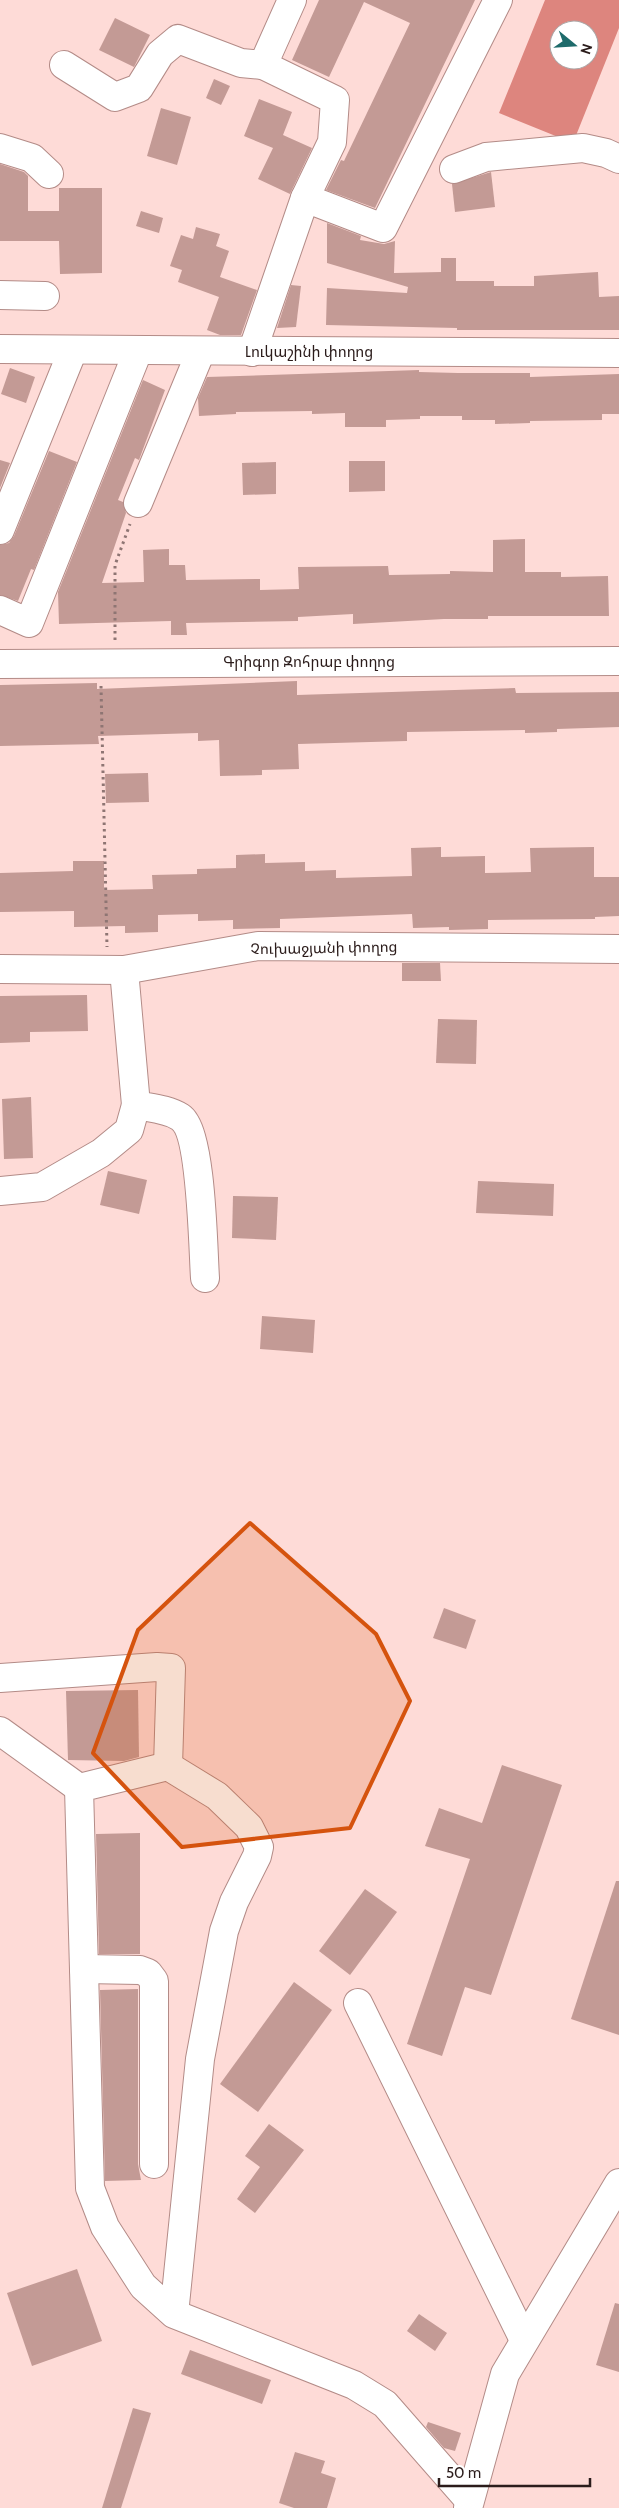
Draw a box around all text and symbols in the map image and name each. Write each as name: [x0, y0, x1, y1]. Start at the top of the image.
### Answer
north arrow: [549, 20, 599, 70]
text: N: [576, 42, 596, 57]
street label: Լուկաշինի փողոց: [245, 343, 373, 361]
street label: Գրիգոր Զոհրաբ փողոց: [223, 653, 395, 671]
street label: Չուխաջյանի փողոց: [250, 938, 398, 958]
scale bar: [439, 2456, 590, 2488]
text: 50 m: [446, 2464, 481, 2482]

